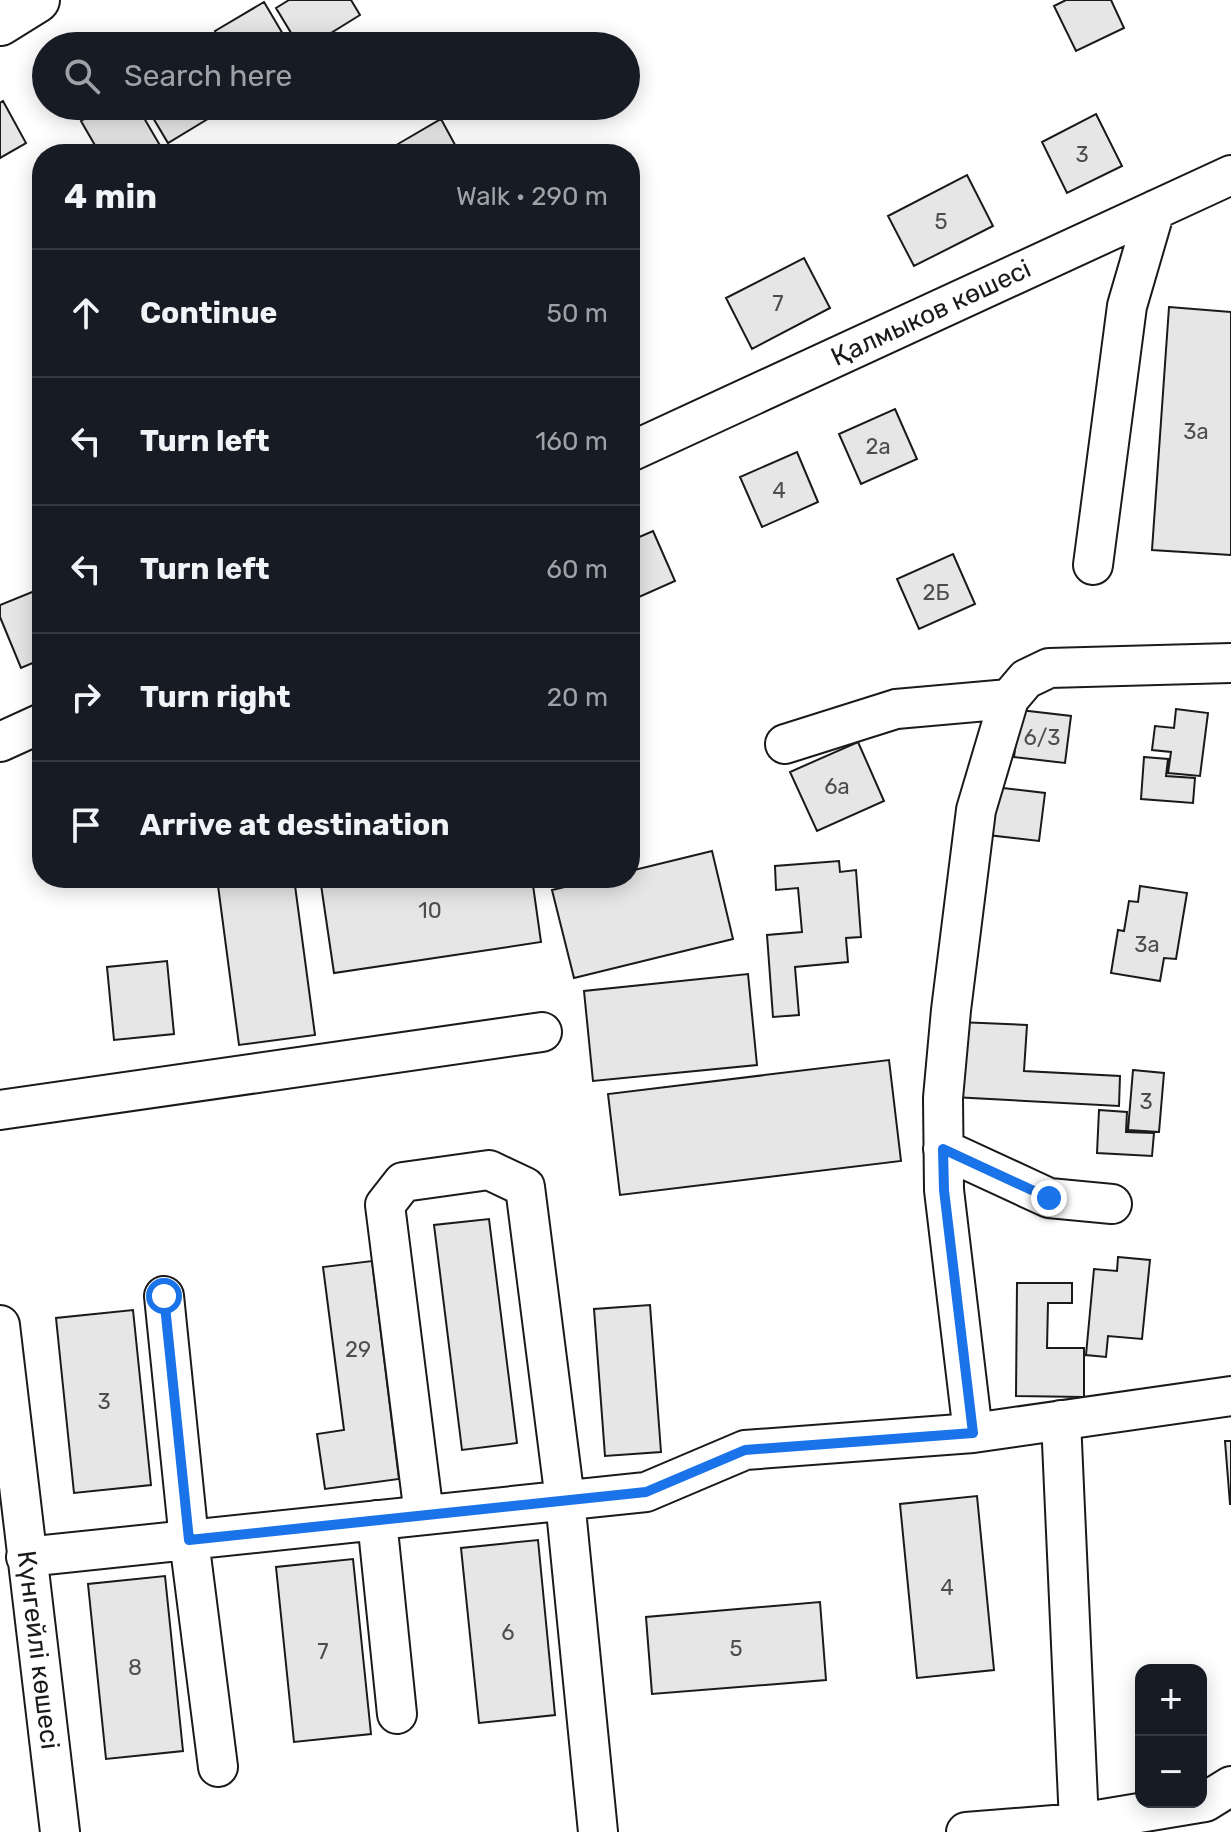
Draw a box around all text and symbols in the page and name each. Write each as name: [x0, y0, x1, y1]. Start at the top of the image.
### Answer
search box: [32, 32, 640, 120]
icon: search: [60, 54, 104, 98]
text: Search here: [124, 58, 292, 94]
house number: 3: [1075, 141, 1089, 168]
text: 4 min: [64, 176, 157, 217]
text: Walk · 290 m: [456, 181, 608, 212]
house number: 5: [934, 208, 948, 235]
street label: Қалмыков көшесі: [826, 253, 1036, 373]
house number: 7: [772, 290, 784, 317]
icon: ahead: [64, 291, 108, 335]
text: Continue: [140, 295, 277, 331]
text: 50 m: [547, 298, 608, 329]
house number: 3а: [1183, 418, 1209, 445]
icon: left: [64, 419, 108, 463]
text: Turn left: [140, 423, 270, 459]
text: 160 m: [535, 426, 608, 457]
house number: 2а: [865, 433, 891, 460]
house number: 4: [772, 477, 786, 504]
icon: left: [64, 547, 108, 591]
text: Turn left: [140, 551, 270, 587]
text: 60 m: [546, 554, 608, 585]
house number: 2Б: [923, 579, 950, 606]
icon: right: [64, 675, 108, 719]
text: Turn right: [140, 679, 291, 715]
text: 20 m: [547, 682, 608, 713]
house number: 6/3: [1023, 724, 1061, 751]
house number: 6а: [824, 773, 850, 800]
icon: arrive: [64, 803, 108, 847]
text: Arrive at destination: [140, 807, 450, 843]
house number: 10: [418, 897, 442, 924]
house number: 3а: [1134, 931, 1160, 958]
house number: 3: [1139, 1088, 1153, 1115]
route end: [1031, 1180, 1067, 1216]
route start: [146, 1278, 182, 1314]
house number: 29: [345, 1336, 371, 1363]
house number: 3: [97, 1388, 111, 1415]
street label: Күнгейлі көшесі: [10, 1549, 66, 1751]
house number: 4: [940, 1574, 954, 1601]
house number: 6: [501, 1619, 515, 1646]
house number: 5: [729, 1635, 743, 1662]
house number: 7: [317, 1638, 329, 1665]
house number: 8: [128, 1654, 142, 1681]
map controls: [1135, 1664, 1207, 1808]
button: +: [1135, 1664, 1207, 1736]
button: −: [1135, 1736, 1207, 1808]

